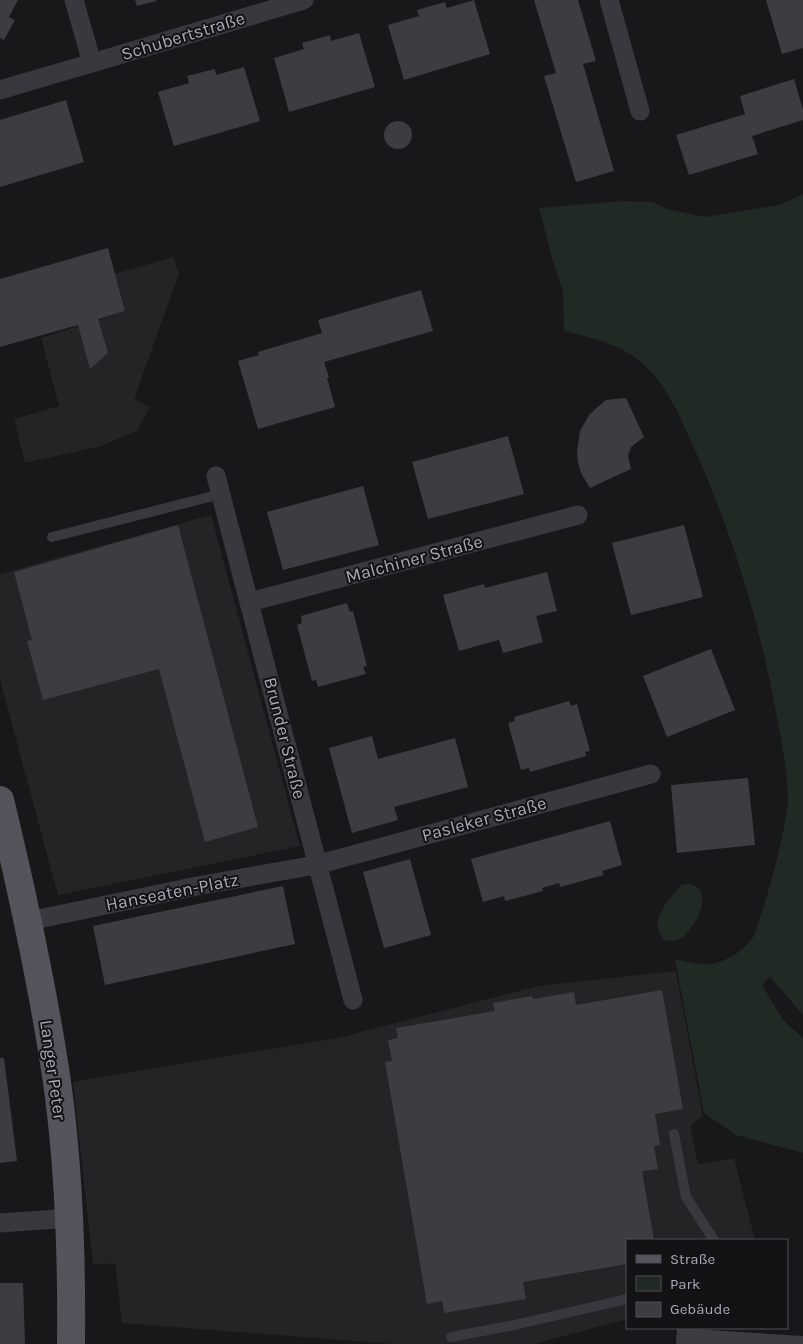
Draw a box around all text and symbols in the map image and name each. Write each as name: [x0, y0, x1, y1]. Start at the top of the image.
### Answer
street label: Schubertstraße: [119, 7, 247, 65]
street label: Malchiner Straße: [343, 530, 485, 588]
street label: Brunder Straße: [259, 675, 311, 801]
street label: Pasleker Straße: [419, 792, 549, 846]
street label: Hanseaten-Platz: [104, 868, 240, 916]
street label: Langer Peter: [35, 1018, 71, 1122]
legend: [626, 1239, 788, 1329]
text: Straße: [670, 1250, 715, 1268]
text: Park: [670, 1275, 700, 1293]
text: Gebäude: [670, 1300, 730, 1318]

